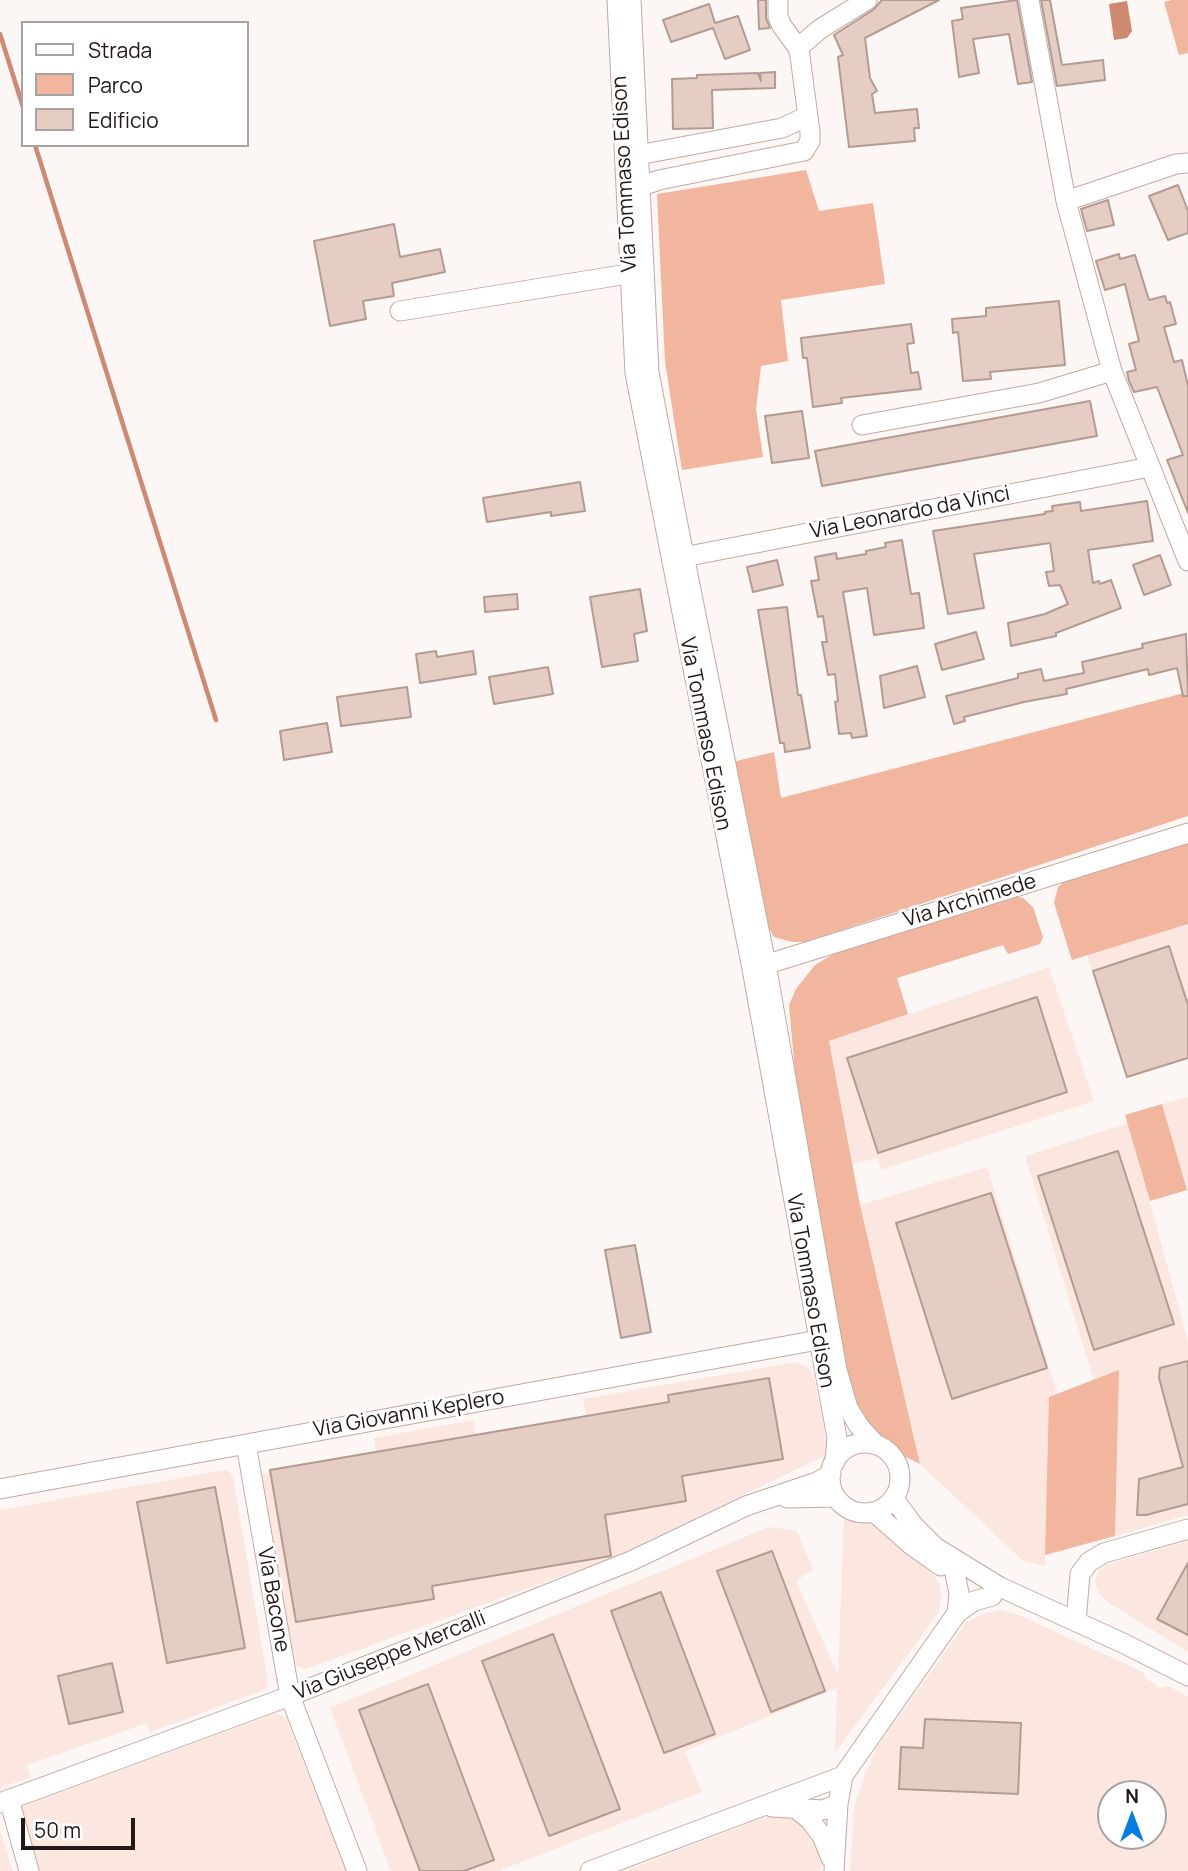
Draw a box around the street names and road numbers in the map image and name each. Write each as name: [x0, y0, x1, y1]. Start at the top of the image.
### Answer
street label: Via Tommaso Edison: [607, 75, 643, 273]
street label: Via Leonardo da Vinci: [808, 481, 1012, 545]
street label: Via Tommaso Edison: [674, 635, 736, 833]
street label: Via Archimede: [901, 869, 1039, 933]
street label: Via Tommaso Edison: [781, 1192, 839, 1390]
street label: Via Giovanni Keplero: [312, 1385, 506, 1443]
street label: Via Bacone: [251, 1546, 295, 1654]
street label: Via Giuseppe Mercalli: [290, 1606, 490, 1706]

